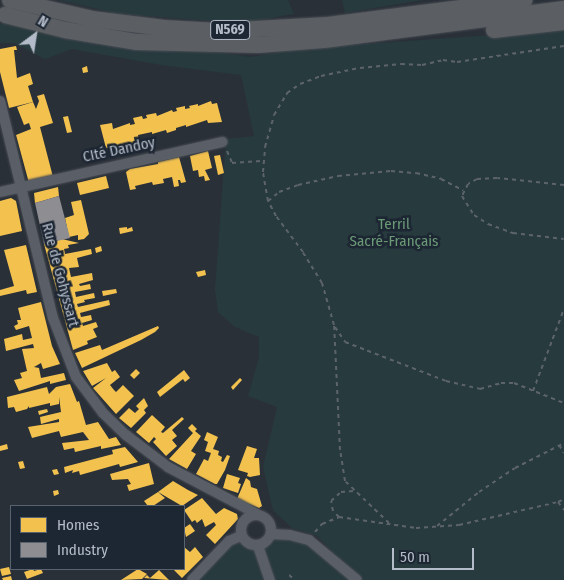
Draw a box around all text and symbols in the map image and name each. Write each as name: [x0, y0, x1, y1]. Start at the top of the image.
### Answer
north arrow: [10, 10, 60, 60]
text: N: [35, 12, 51, 31]
road number: N569: [210, 18, 250, 42]
street label: CIté Dandoy: [81, 134, 157, 166]
park label: Terril Sacré-Français: [350, 215, 438, 250]
street label: Rue de Gohyssart: [37, 221, 83, 329]
legend: [10, 505, 185, 570]
text: Homes: [57, 516, 99, 534]
scale bar: [394, 538, 476, 570]
text: Industry: [57, 541, 108, 559]
text: 50 m: [400, 548, 430, 566]

